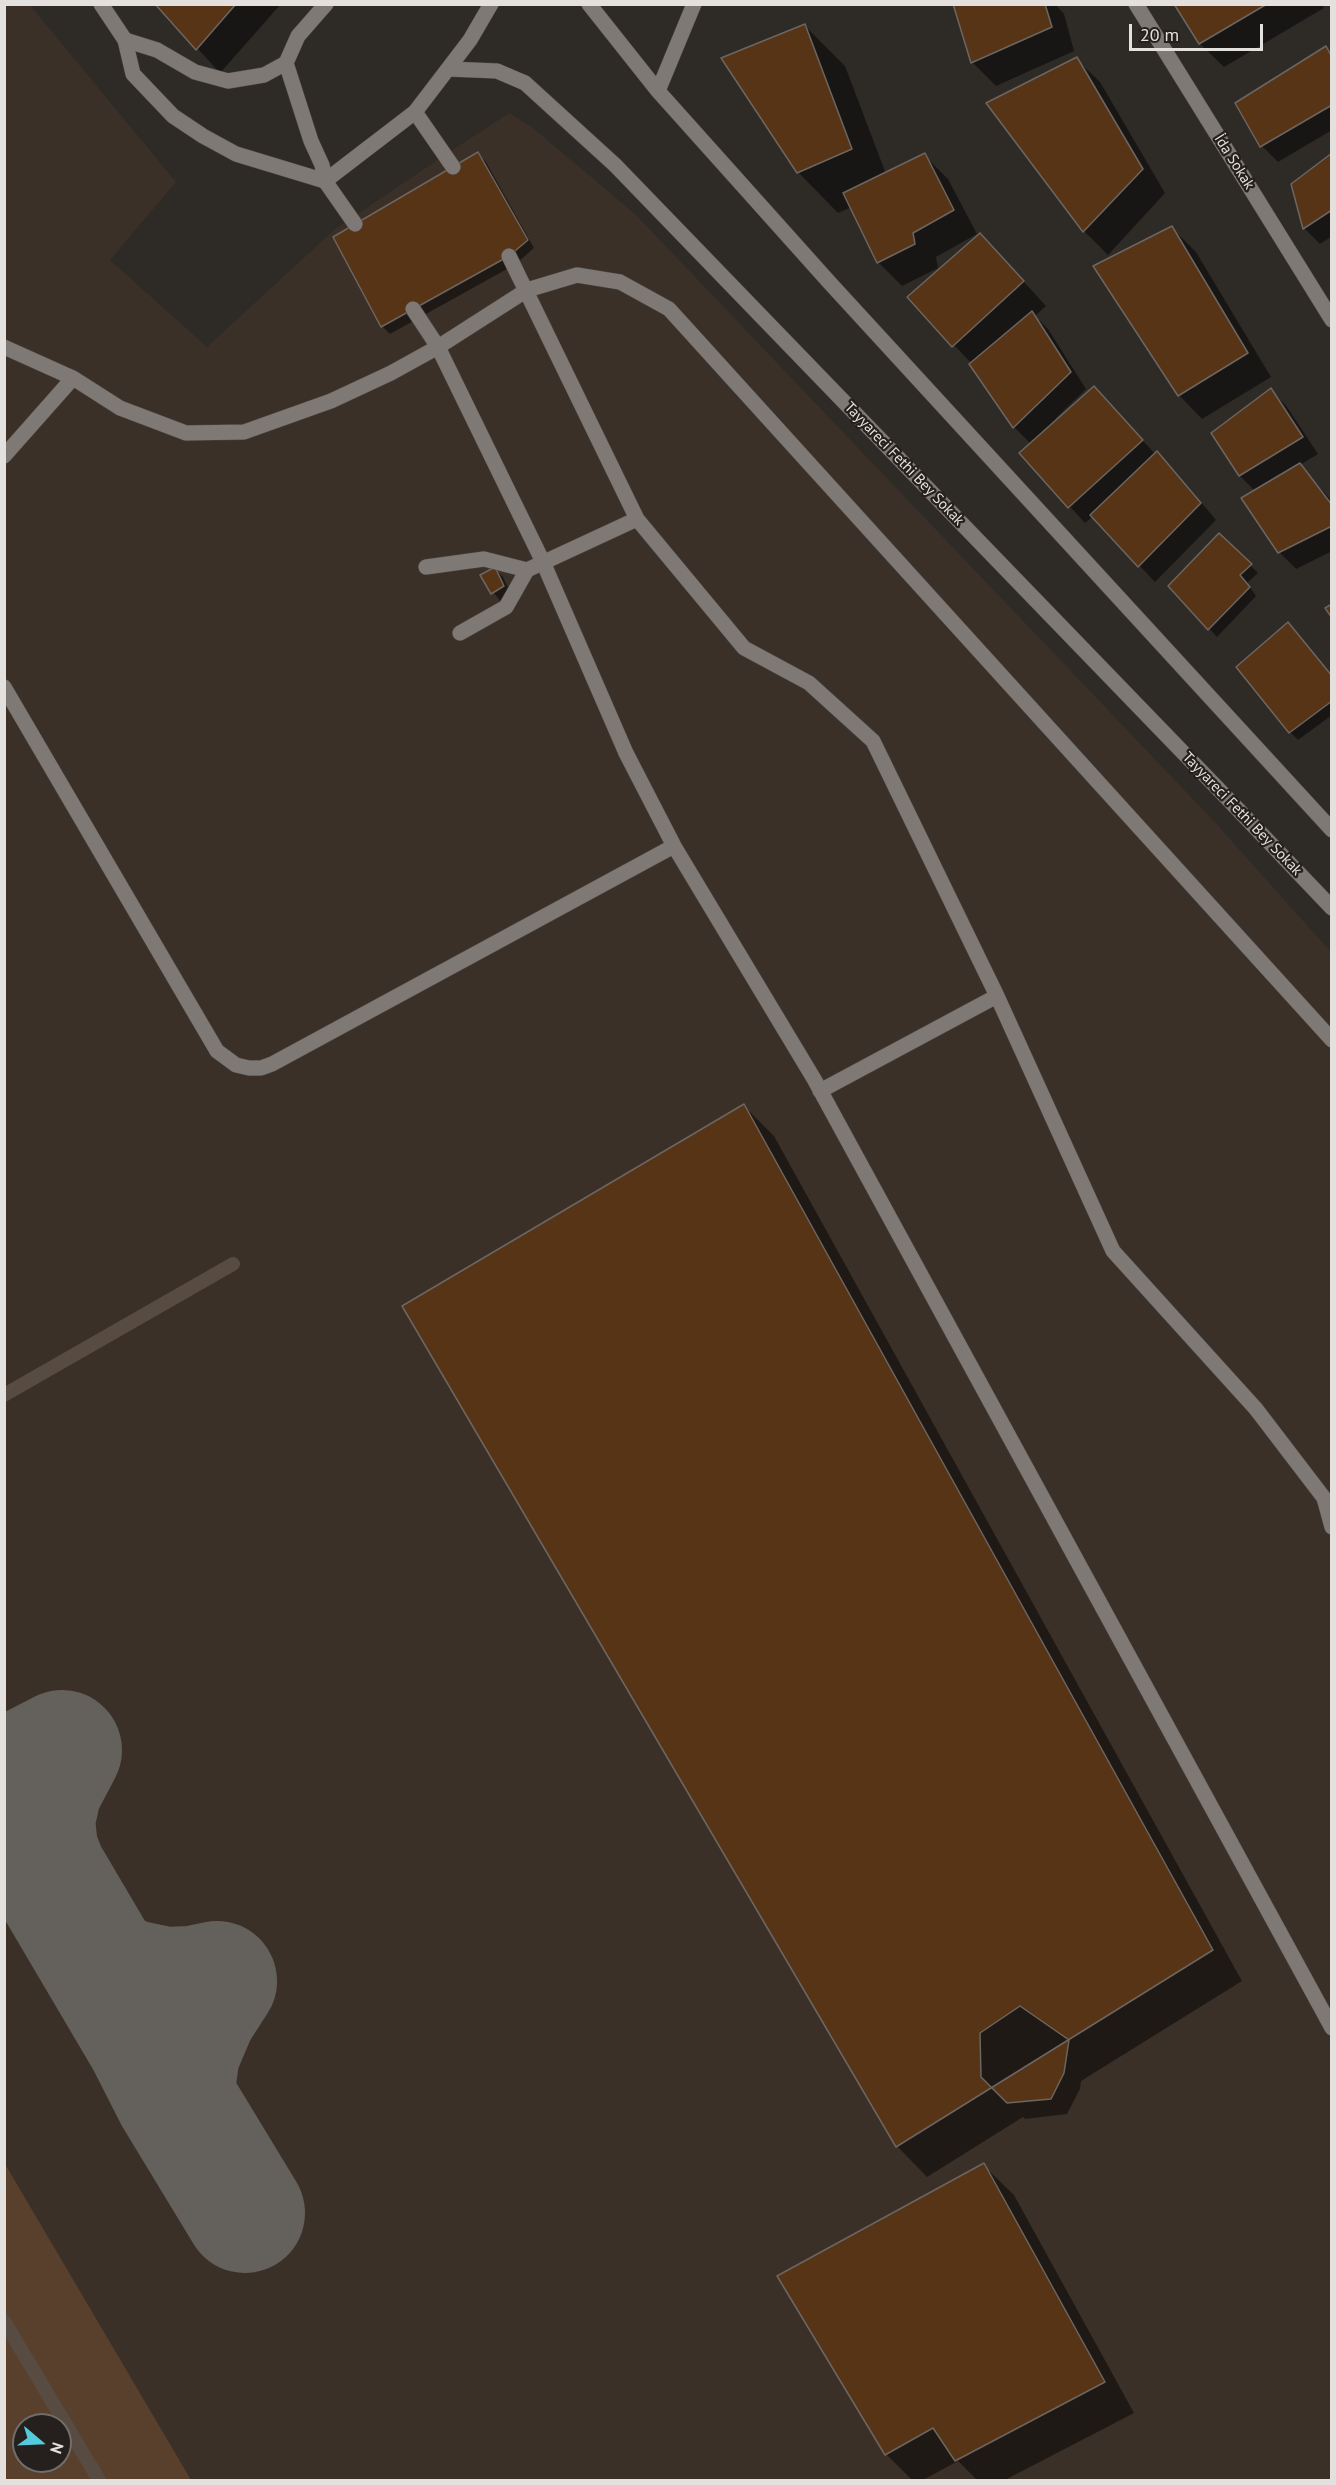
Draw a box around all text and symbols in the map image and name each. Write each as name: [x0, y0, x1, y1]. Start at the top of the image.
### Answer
scale bar: [1132, 12, 1266, 50]
text: 20 m: [1140, 23, 1179, 46]
street label: İda Sokak: [1210, 131, 1258, 193]
street label: Tayyareci Fethi Bey Sokak: [840, 399, 968, 529]
street label: Tayyareci Fethi Bey Sokak: [1178, 749, 1306, 879]
north arrow: [12, 2413, 72, 2473]
text: N: [46, 2440, 68, 2456]

